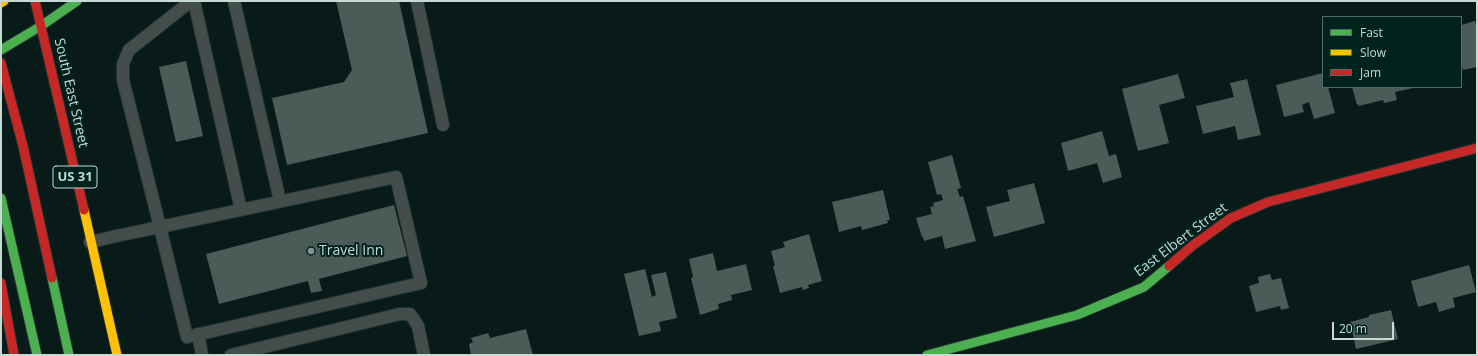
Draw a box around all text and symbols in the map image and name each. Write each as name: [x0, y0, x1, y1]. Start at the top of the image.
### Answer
legend: [1322, 16, 1462, 88]
text: Fast: [1360, 24, 1383, 41]
street label: South East Street: [50, 37, 92, 149]
text: Slow: [1360, 44, 1386, 61]
text: Jam: [1360, 64, 1381, 81]
road number: US 31: [53, 166, 97, 188]
street label: East Elbert Street: [1131, 200, 1231, 280]
place label: Travel Inn: [319, 243, 383, 259]
marker: Travel Inn: [306, 246, 316, 256]
scale bar: [1334, 314, 1396, 340]
text: 20 m: [1339, 320, 1367, 337]

